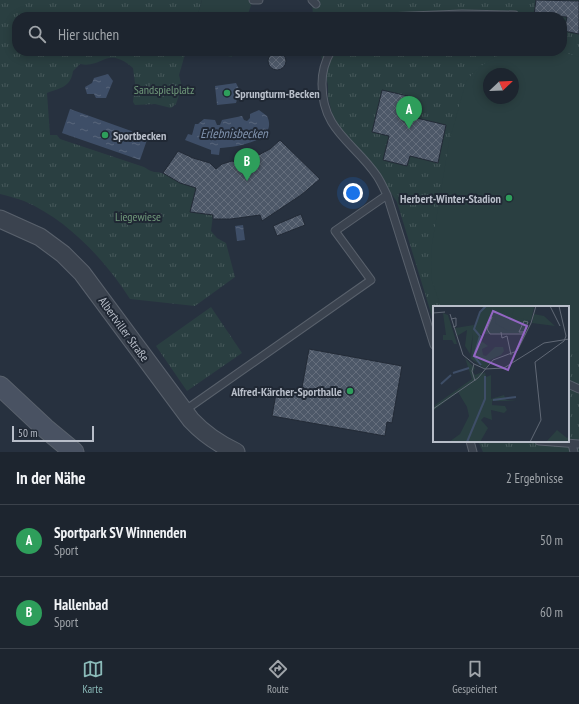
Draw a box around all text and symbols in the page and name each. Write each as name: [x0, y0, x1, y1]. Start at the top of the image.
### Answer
search box: [12, 12, 567, 56]
icon: search: [26, 23, 48, 45]
text: Hier suchen: [58, 25, 119, 44]
north arrow: [483, 68, 519, 104]
park label: Sandspielplatz: [134, 82, 194, 97]
place label: Sprungturm-Becken: [235, 86, 320, 101]
marker: Sprungturm-Becken: [222, 88, 232, 98]
pin: A: [396, 96, 422, 129]
water label: Erlebnisbecken: [200, 125, 269, 142]
place label: Sportbecken: [113, 128, 166, 143]
marker: Sportbecken: [100, 130, 110, 140]
pin: B: [234, 148, 260, 181]
your location: [343, 183, 363, 203]
place label: Herbert-Winter-Stadion: [400, 191, 501, 206]
marker: Herbert-Winter-Stadion: [504, 193, 514, 203]
park label: Liegewiese: [115, 209, 161, 224]
street label: Albertviller Straße: [95, 294, 153, 364]
inset map: [433, 306, 569, 442]
place label: Alfred-Kärcher-Sporthalle: [230, 384, 342, 399]
marker: Alfred-Kärcher-Sporthalle: [345, 386, 355, 396]
scale bar: [12, 424, 94, 443]
text: 50 m: [18, 426, 37, 440]
text: In der Nähe: [16, 467, 86, 489]
text: 2 Ergebnisse: [506, 470, 563, 487]
text: Sportpark SV Winnenden: [54, 523, 186, 542]
text: A: [26, 532, 32, 549]
text: 50 m: [540, 532, 563, 549]
text: Sport: [54, 542, 78, 559]
text: Hallenbad: [54, 595, 108, 614]
text: B: [26, 604, 32, 621]
text: 60 m: [540, 604, 563, 621]
text: Sport: [54, 614, 78, 631]
tab: Karte: [82, 658, 104, 696]
tab: Route: [267, 658, 289, 696]
tab: Gespeichert: [452, 658, 497, 696]

